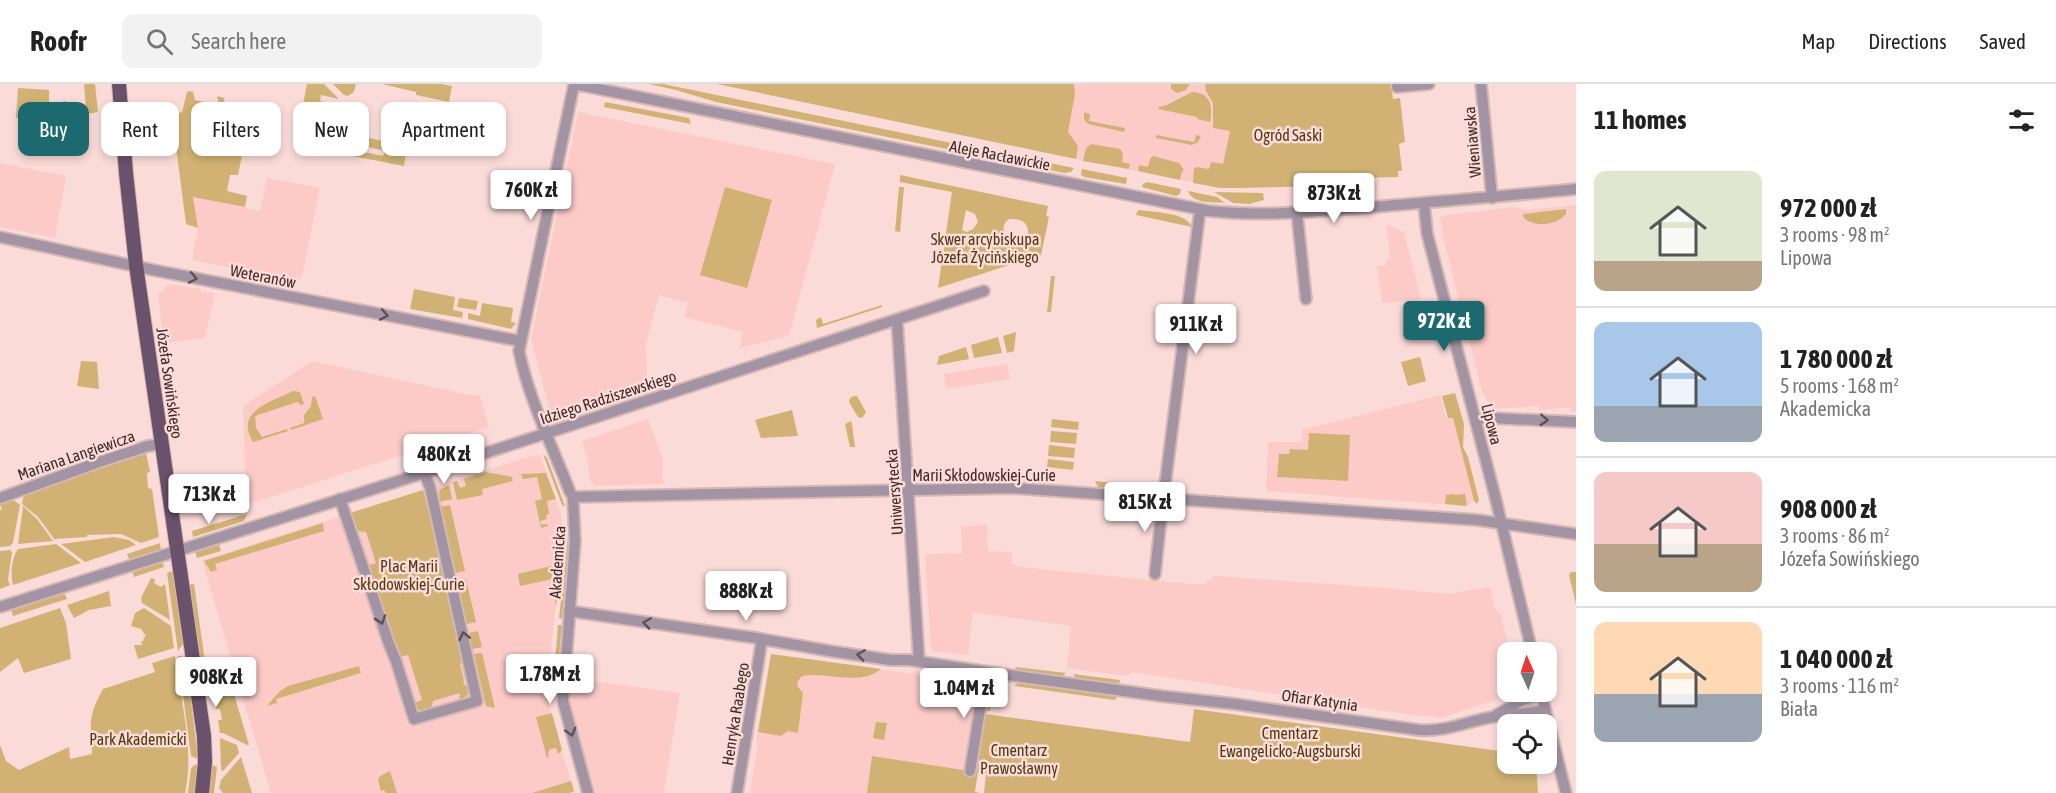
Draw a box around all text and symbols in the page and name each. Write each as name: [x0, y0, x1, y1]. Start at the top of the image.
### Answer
search box: [122, 14, 542, 68]
text: Roofr: [30, 25, 86, 57]
icon: search: [143, 25, 176, 58]
text: Search here: [191, 28, 286, 54]
text: Map: [1801, 29, 1835, 53]
text: Directions: [1868, 29, 1947, 53]
text: Saved: [1980, 29, 2026, 53]
chip: Buy: [18, 102, 89, 156]
chip: Rent: [101, 102, 179, 156]
chip: Filters: [191, 102, 281, 156]
chip: New: [293, 102, 369, 156]
chip: Apartment: [381, 102, 506, 156]
icon: filters: [2005, 104, 2038, 137]
text: 11 homes: [1594, 105, 1687, 135]
street label: Wieniawska: [1460, 106, 1484, 178]
park label: Ogród Saski: [1254, 126, 1322, 145]
street label: Aleje Racławickie: [948, 136, 1052, 175]
pin: 760K zł: [476, 170, 586, 221]
pin: 873K zł: [1279, 173, 1389, 224]
text: 760K zł: [504, 178, 558, 201]
text: 873K zł: [1307, 181, 1361, 204]
text: 972 000 zł: [1780, 193, 1877, 223]
icon: home: [1642, 195, 1714, 267]
text: 3 rooms · 98 m²: [1780, 223, 1890, 246]
park label: Skwer arcybiskupa Józefa Życińskiego: [931, 230, 1039, 267]
text: Lipowa: [1780, 246, 1832, 269]
street label: Weteranów: [229, 261, 298, 291]
one-way arrow: [188, 271, 198, 284]
pin: 972K zł: [1389, 301, 1499, 352]
pin: 911K zł: [1141, 304, 1251, 355]
one-way arrow: [379, 308, 389, 321]
text: 972K zł: [1417, 309, 1471, 332]
text: 911K zł: [1169, 312, 1223, 335]
street label: Józefa Sowińskiego: [152, 326, 187, 440]
text: 1 780 000 zł: [1780, 344, 1892, 374]
icon: home: [1642, 346, 1714, 418]
street label: Idziego Radziszewskiego: [538, 366, 679, 428]
text: 5 rooms · 168 m²: [1780, 374, 1899, 397]
text: Akademicka: [1780, 397, 1871, 420]
street label: Lipowa: [1477, 402, 1506, 447]
one-way arrow: [1540, 414, 1549, 427]
street label: Mariana Langiewicza: [15, 426, 137, 484]
pin: 480K zł: [389, 434, 499, 485]
text: 480K zł: [417, 442, 471, 465]
street label: Uniwersytecka: [882, 448, 907, 536]
street label: Marii Skłodowskiej-Curie: [912, 466, 1056, 485]
pin: 713K zł: [154, 474, 264, 525]
text: 713K zł: [182, 482, 236, 505]
pin: 815K zł: [1090, 482, 1200, 533]
text: 815K zł: [1118, 490, 1172, 513]
text: 908 000 zł: [1780, 494, 1877, 524]
icon: home: [1642, 496, 1714, 568]
text: 3 rooms · 86 m²: [1780, 524, 1890, 547]
street label: Akademicka: [545, 525, 569, 599]
text: Józefa Sowińskiego: [1780, 547, 1920, 570]
park label: Plac Marii Skłodowskiej-Curie: [353, 557, 465, 594]
pin: 888K zł: [691, 571, 801, 622]
text: 888K zł: [719, 579, 773, 602]
one-way arrow: [373, 614, 386, 625]
one-way arrow: [643, 617, 652, 629]
one-way arrow: [458, 631, 471, 641]
north arrow: [1497, 642, 1557, 702]
map controls: [1497, 642, 1557, 774]
text: 1 040 000 zł: [1780, 644, 1892, 674]
icon: home: [1642, 646, 1714, 718]
one-way arrow: [856, 650, 865, 662]
pin: 1.78M zł: [488, 654, 612, 705]
pin: 908K zł: [161, 657, 271, 708]
street label: Henryka Raabego: [718, 661, 753, 767]
text: 1.78M zł: [520, 662, 580, 685]
text: 908K zł: [189, 665, 243, 688]
pin: 1.04M zł: [902, 668, 1026, 719]
text: 3 rooms · 116 m²: [1780, 674, 1899, 697]
text: 1.04M zł: [934, 676, 994, 699]
street label: Ofiar Katynia: [1281, 686, 1359, 715]
text: Biała: [1780, 697, 1818, 720]
button: locate: [1497, 714, 1557, 774]
park label: Cmentarz Ewangelicko-Augsburski: [1219, 724, 1361, 761]
one-way arrow: [563, 727, 576, 737]
park label: Park Akademicki: [89, 730, 187, 748]
park label: Cmentarz Prawosławny: [980, 741, 1058, 778]

